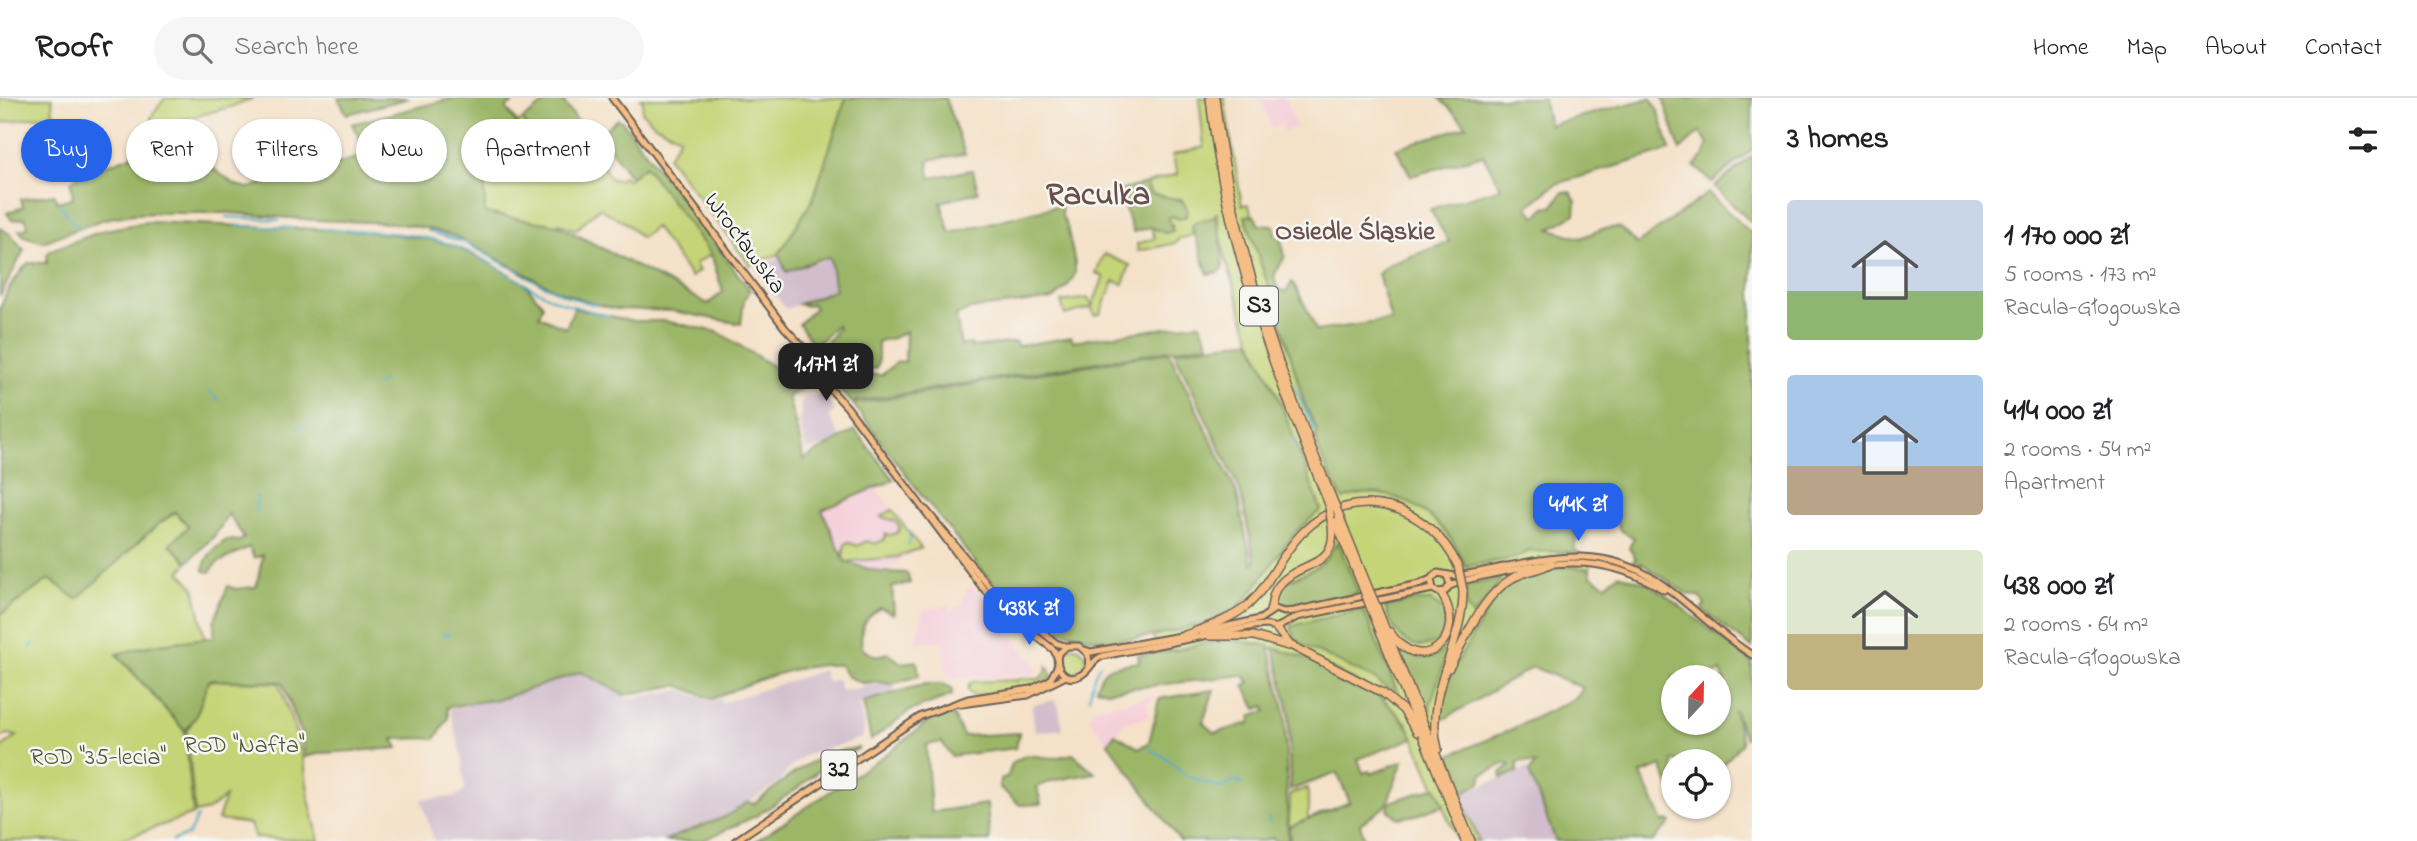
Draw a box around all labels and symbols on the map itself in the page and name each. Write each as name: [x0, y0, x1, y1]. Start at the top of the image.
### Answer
district label: Raculka: [1046, 173, 1150, 220]
street label: Wrocławska: [694, 186, 794, 302]
district label: Osiedle Śląskie: [1275, 214, 1436, 252]
road number: S3: [1240, 286, 1278, 326]
pin: 1.17M zł: [754, 344, 898, 403]
pin: 414K zł: [1513, 484, 1643, 543]
pin: 438K zł: [964, 588, 1094, 647]
north arrow: [1661, 665, 1731, 735]
park label: ROD "Nafta": [183, 729, 305, 764]
park label: ROD "35-lecia": [30, 741, 166, 776]
road number: 32: [822, 750, 856, 790]

